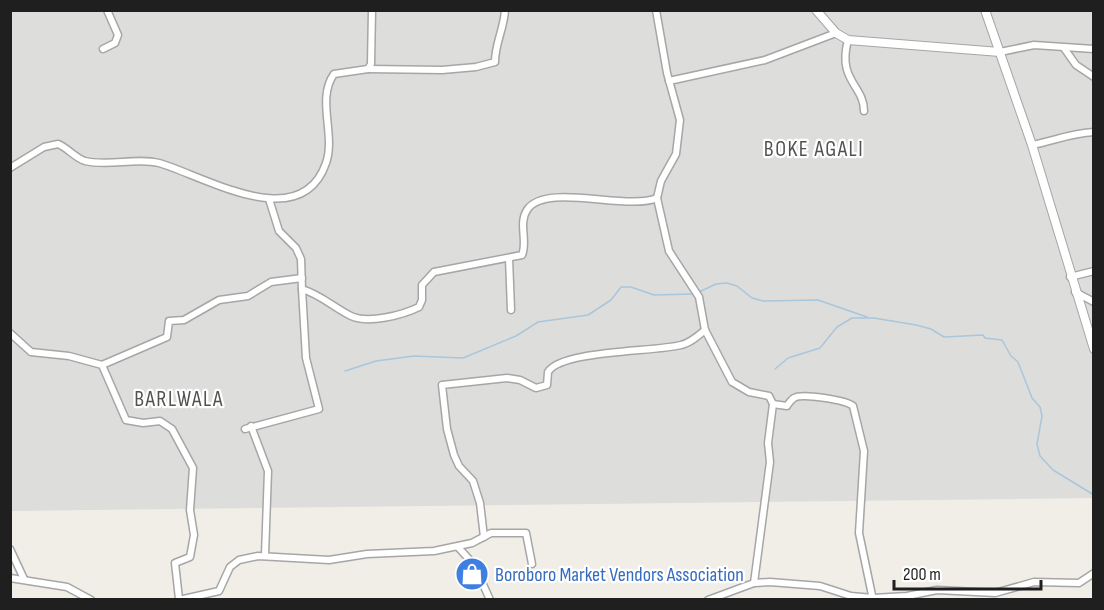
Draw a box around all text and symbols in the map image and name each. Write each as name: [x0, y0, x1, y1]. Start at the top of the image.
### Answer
district label: BOKE AGALI: [764, 136, 864, 163]
district label: BARLWALA: [134, 386, 224, 413]
scale bar: [894, 553, 1041, 591]
shop icon: Boroboro Market Vendors Association: [454, 556, 490, 592]
place label: Boroboro Market Vendors Association: [495, 563, 744, 587]
text: 200 m: [903, 564, 941, 585]

